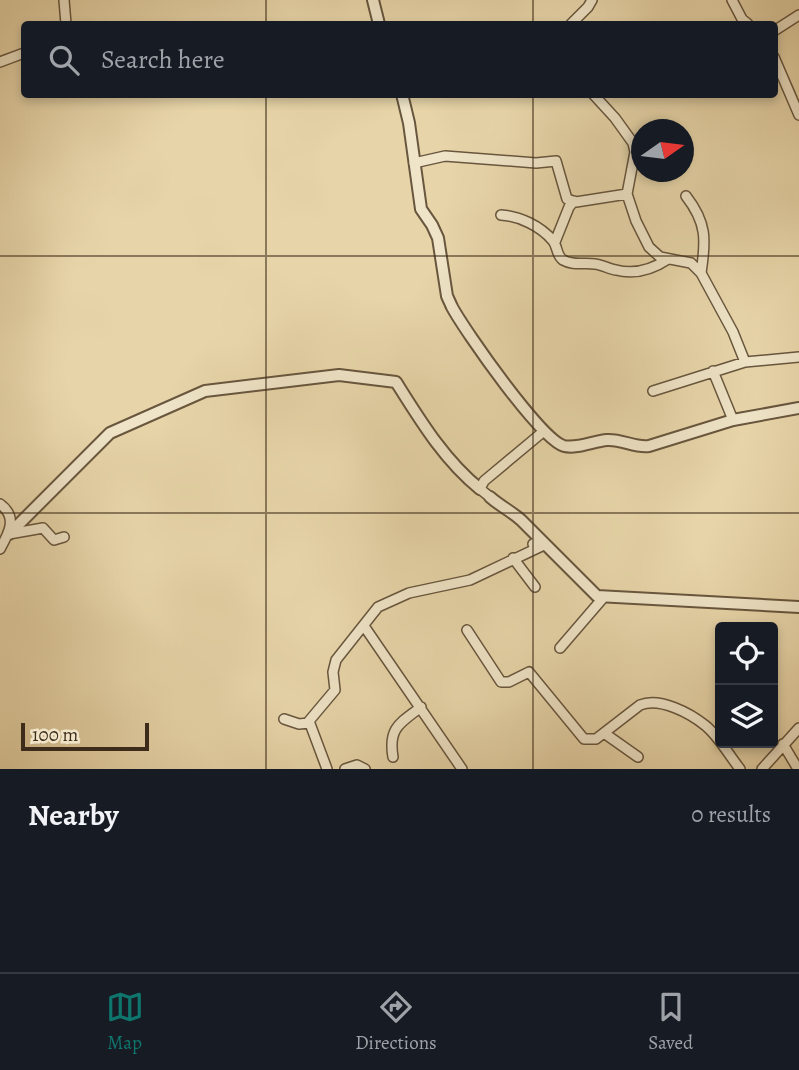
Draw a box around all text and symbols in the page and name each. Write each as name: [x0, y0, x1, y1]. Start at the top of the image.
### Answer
search box: [21, 21, 778, 98]
icon: search: [45, 41, 83, 79]
text: Search here: [101, 42, 225, 77]
north arrow: [631, 119, 694, 182]
map controls: [715, 622, 778, 748]
button: locate: [715, 622, 778, 685]
button: layers: [715, 685, 778, 748]
scale bar: [21, 720, 149, 752]
text: 100 m: [32, 722, 78, 748]
text: Nearby: [28, 795, 119, 835]
text: 0 results: [691, 799, 771, 830]
tab: Map: [106, 988, 144, 1056]
tab: Directions: [355, 988, 437, 1056]
tab: Saved: [648, 988, 693, 1056]

